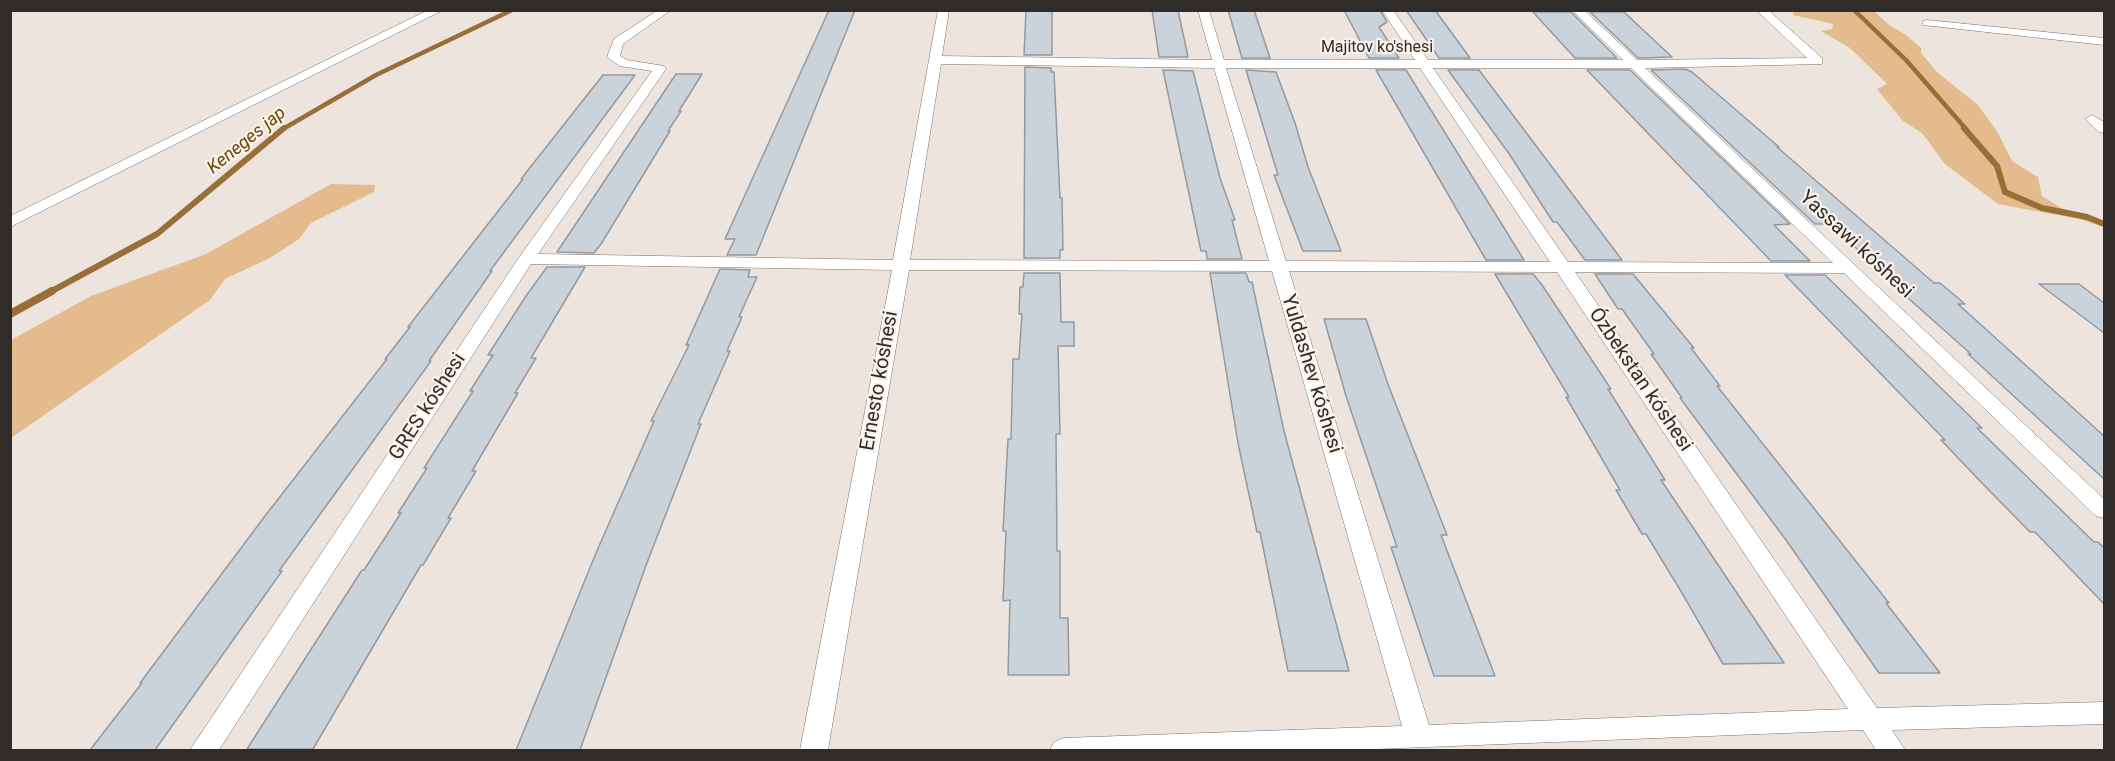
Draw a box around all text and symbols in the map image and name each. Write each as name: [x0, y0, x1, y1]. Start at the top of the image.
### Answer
street label: Majitov ko'shesi: [1321, 38, 1433, 58]
water label: Keneges jap: [203, 103, 291, 179]
street label: Yassawi kóshesi: [1794, 186, 1918, 304]
street label: Yuldashev kóshesi: [1275, 292, 1347, 456]
street label: Ózbekstan kóshesi: [1583, 304, 1697, 456]
street label: Ernesto kóshesi: [856, 309, 904, 453]
street label: GRES kóshesi: [384, 349, 472, 465]

